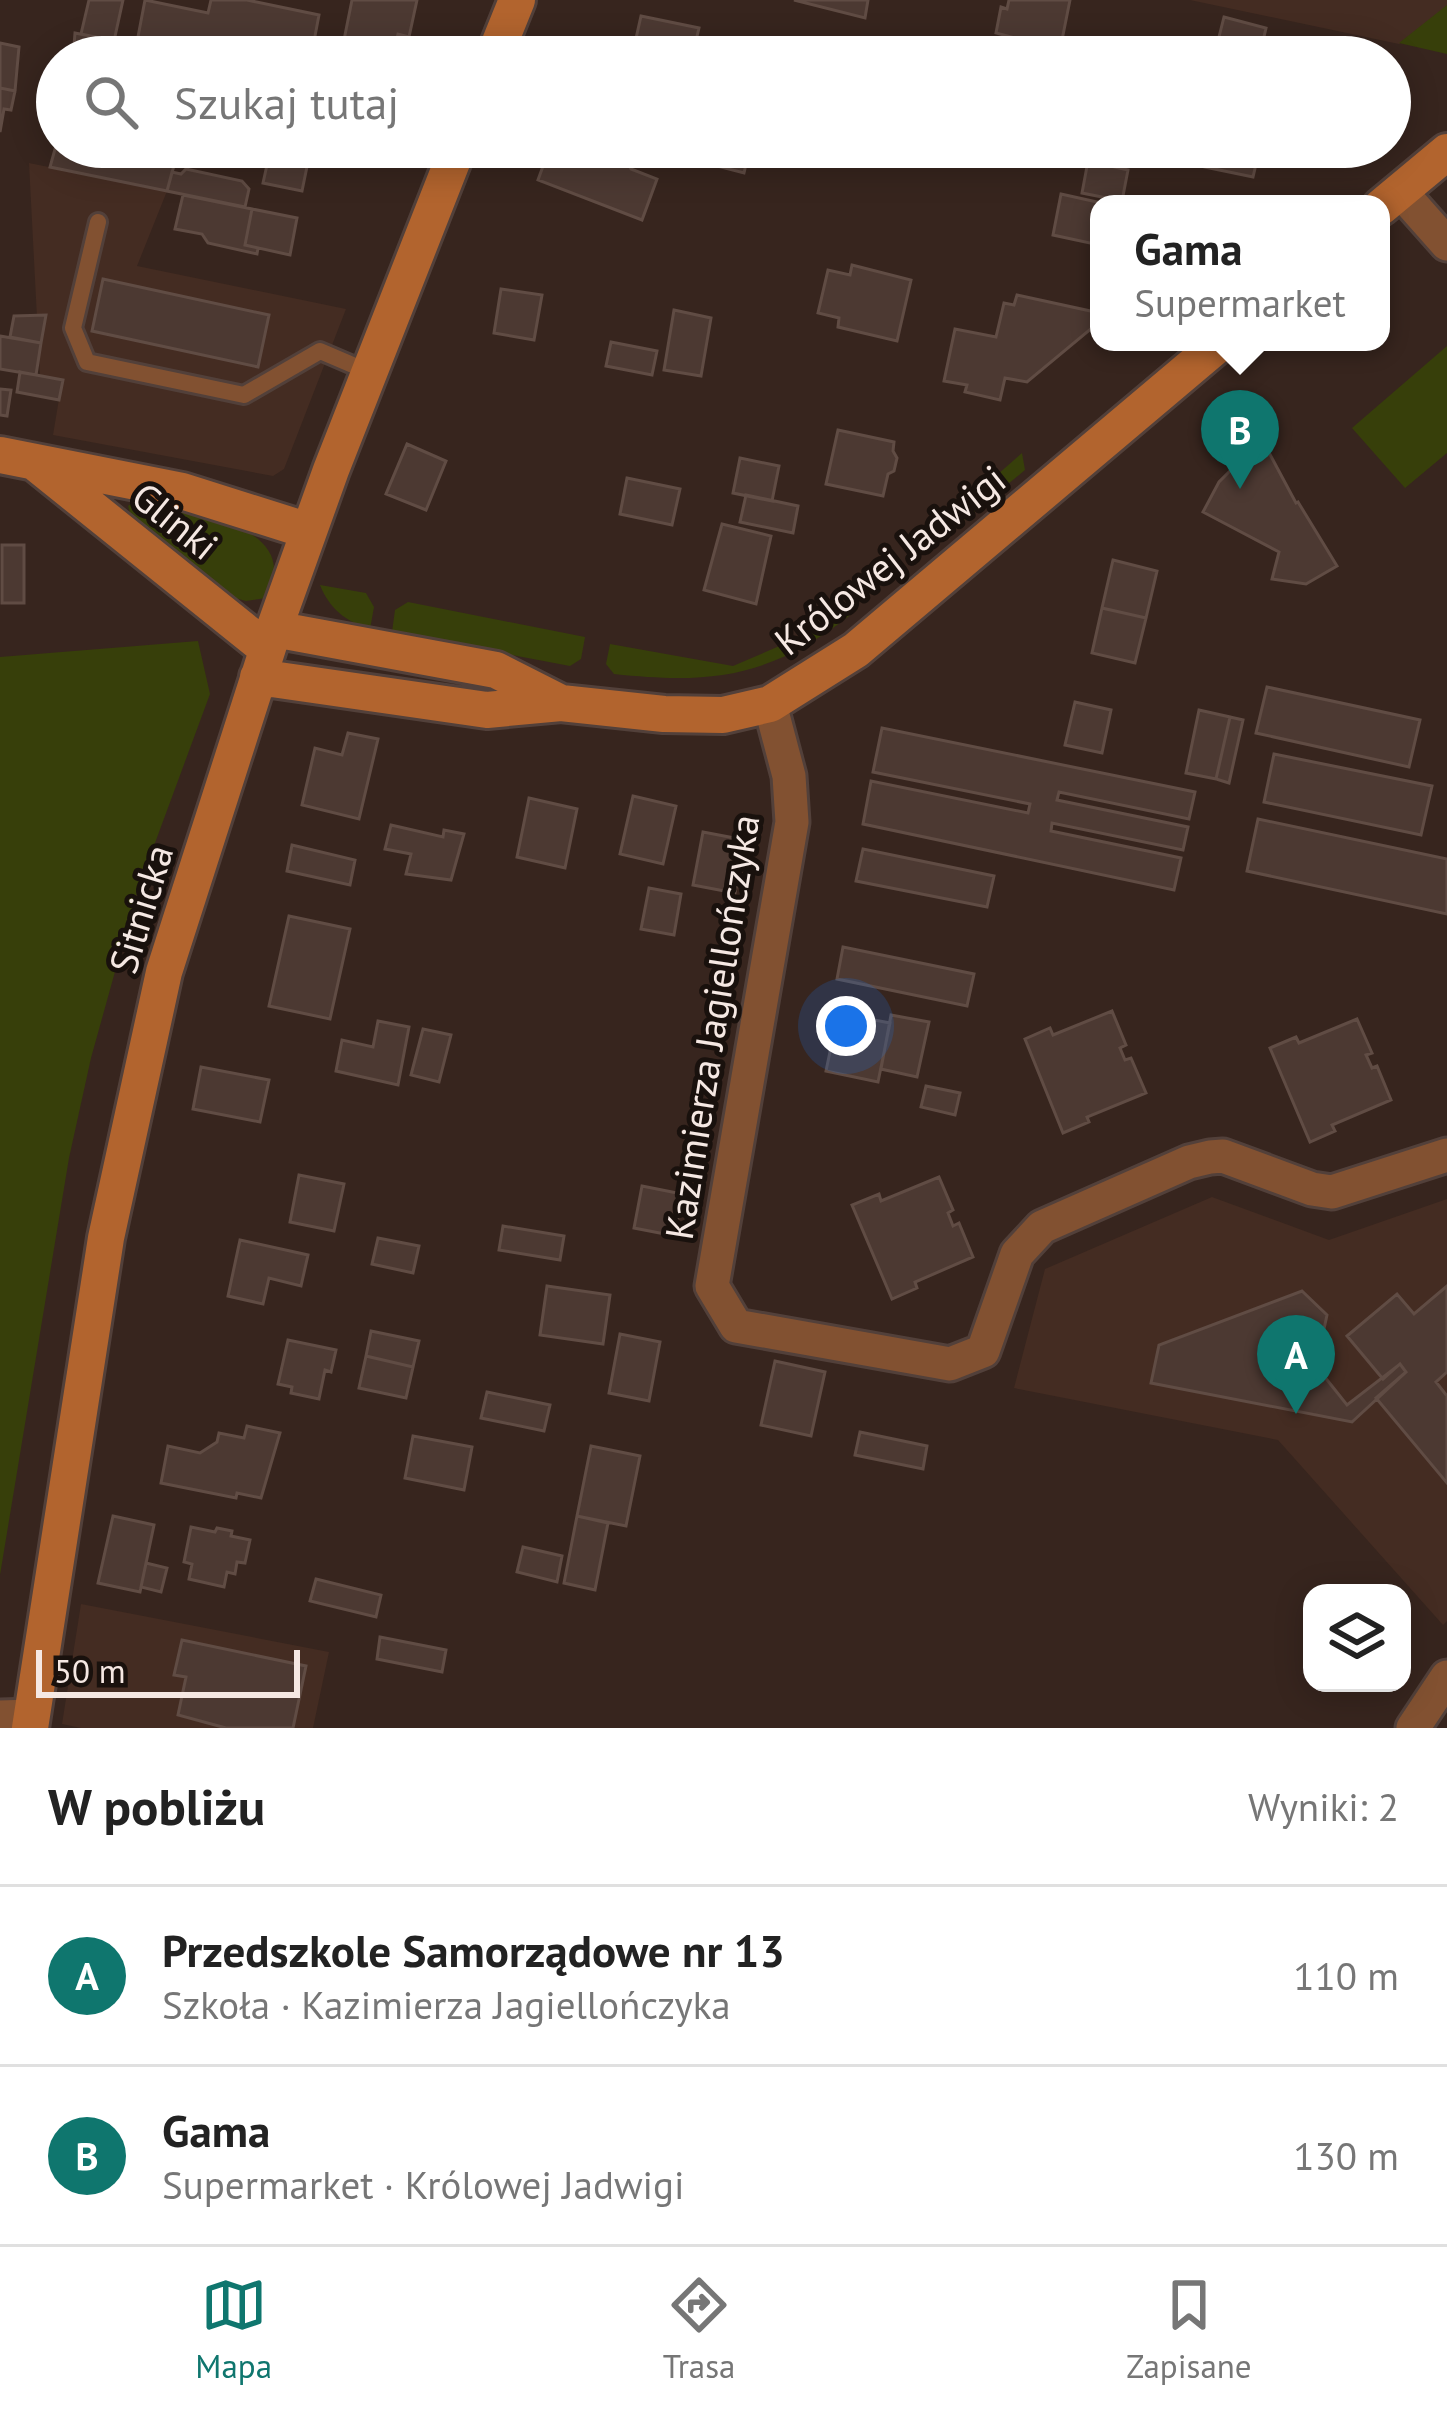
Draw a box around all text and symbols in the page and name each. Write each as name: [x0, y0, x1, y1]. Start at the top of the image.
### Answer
search box: [36, 36, 1411, 168]
icon: search: [78, 69, 144, 135]
text: Szukaj tutaj: [174, 73, 399, 131]
popup: [1090, 195, 1390, 351]
text: Gama: [1134, 219, 1243, 277]
text: Supermarket: [1134, 277, 1346, 328]
pin: B: [1201, 390, 1279, 489]
street label: Królowej Jadwigi: [764, 453, 1016, 666]
street label: Glinki: [122, 471, 229, 571]
street label: Kazimierza Jagiellończyka: [653, 811, 770, 1243]
street label: Sitnicka: [97, 838, 184, 979]
your location: [816, 996, 876, 1056]
pin: A: [1257, 1315, 1335, 1414]
map controls: [1303, 1584, 1411, 1692]
button: layers: [1303, 1584, 1411, 1692]
scale bar: [36, 1644, 300, 1697]
text: 50 m: [54, 1649, 126, 1692]
text: W pobliżu: [48, 1773, 265, 1839]
text: Wyniki: 2: [1248, 1781, 1399, 1832]
text: Przedszkole Samorządowe nr 13: [162, 1921, 785, 1979]
text: A: [75, 1950, 99, 2001]
text: 110 m: [1293, 1950, 1399, 2001]
text: Szkoła · Kazimierza Jagiellończyka: [162, 1979, 731, 2030]
text: Gama: [162, 2101, 270, 2159]
text: B: [75, 2130, 99, 2181]
text: 130 m: [1293, 2130, 1399, 2181]
text: Supermarket · Królowej Jadwigi: [162, 2159, 684, 2210]
tab: Mapa: [195, 2272, 272, 2387]
tab: Trasa: [663, 2272, 735, 2387]
tab: Zapisane: [1126, 2272, 1252, 2387]

